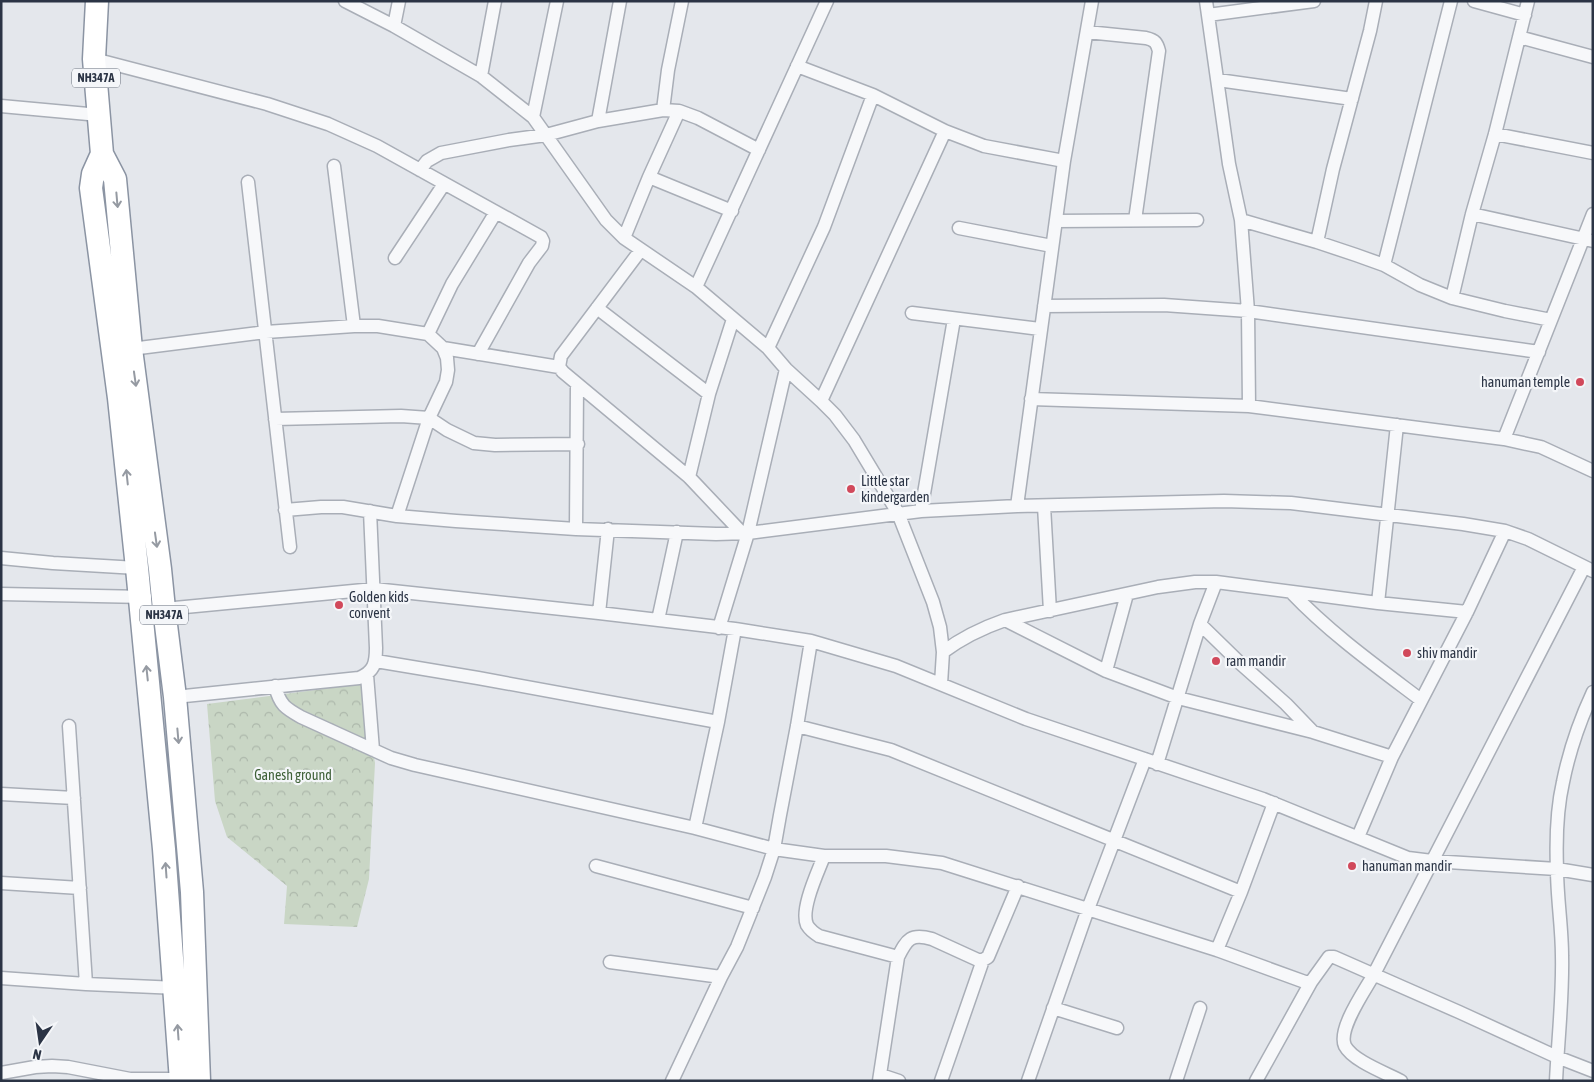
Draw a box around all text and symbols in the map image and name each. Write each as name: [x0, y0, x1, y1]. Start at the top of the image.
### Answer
road number: NH347A: [72, 68, 120, 88]
one-way arrow: [112, 192, 122, 208]
one-way arrow: [130, 371, 140, 387]
place label: hanuman temple: [1481, 374, 1570, 390]
marker: hanuman temple: [1574, 376, 1586, 388]
one-way arrow: [122, 469, 132, 485]
place label: Little star kindergarden: [861, 473, 930, 505]
marker: Little star kindergarden: [845, 483, 857, 495]
one-way arrow: [152, 532, 162, 548]
place label: Golden kids convent: [349, 589, 409, 621]
marker: Golden kids convent: [333, 599, 345, 611]
road number: NH347A: [140, 606, 188, 624]
place label: shiv mandir: [1417, 645, 1478, 661]
marker: shiv mandir: [1401, 647, 1413, 659]
place label: ram mandir: [1226, 653, 1287, 669]
marker: ram mandir: [1210, 655, 1222, 667]
one-way arrow: [143, 666, 152, 682]
one-way arrow: [173, 728, 183, 744]
park label: Ganesh ground: [254, 767, 332, 783]
place label: hanuman mandir: [1362, 858, 1452, 874]
marker: hanuman mandir: [1346, 860, 1358, 872]
one-way arrow: [161, 862, 171, 878]
north arrow: [15, 1017, 65, 1067]
one-way arrow: [173, 1024, 182, 1040]
text: N: [31, 1046, 43, 1063]

